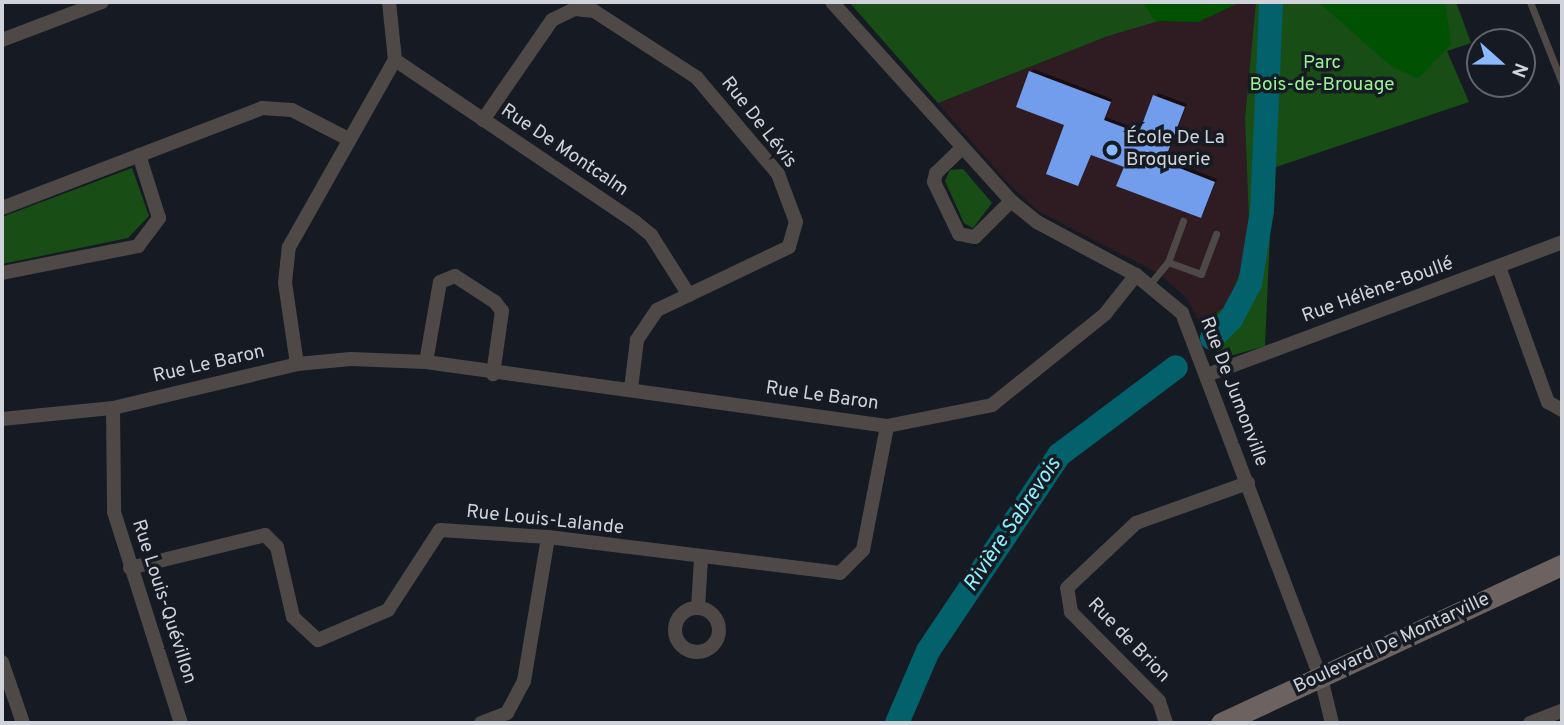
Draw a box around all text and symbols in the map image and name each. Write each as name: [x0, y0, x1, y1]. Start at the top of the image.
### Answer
north arrow: [1466, 28, 1536, 98]
park label: Parc Bois-de-Brouage: [1249, 53, 1395, 97]
text: N: [1505, 59, 1532, 80]
street label: Rue De Lévis: [715, 73, 801, 173]
street label: Rue De Montcalm: [496, 100, 632, 202]
place label: École De La Broquerie: [1126, 128, 1225, 172]
marker: École De La Broquerie: [1104, 142, 1120, 158]
street label: Rue Hélène-Boullé: [1299, 253, 1457, 329]
street label: Rue De Jumonville: [1194, 314, 1272, 470]
street label: Rue Le Baron: [151, 341, 267, 389]
street label: Rue Le Baron: [764, 378, 880, 416]
water label: Rivière Sabrevois: [959, 453, 1067, 597]
street label: Rue Louis-Lalande: [465, 501, 625, 541]
street label: Rue Louis-Quévillon: [126, 517, 200, 687]
street label: Boulevard De Montarville: [1290, 589, 1494, 699]
street label: Rue de Brion: [1082, 594, 1174, 688]

